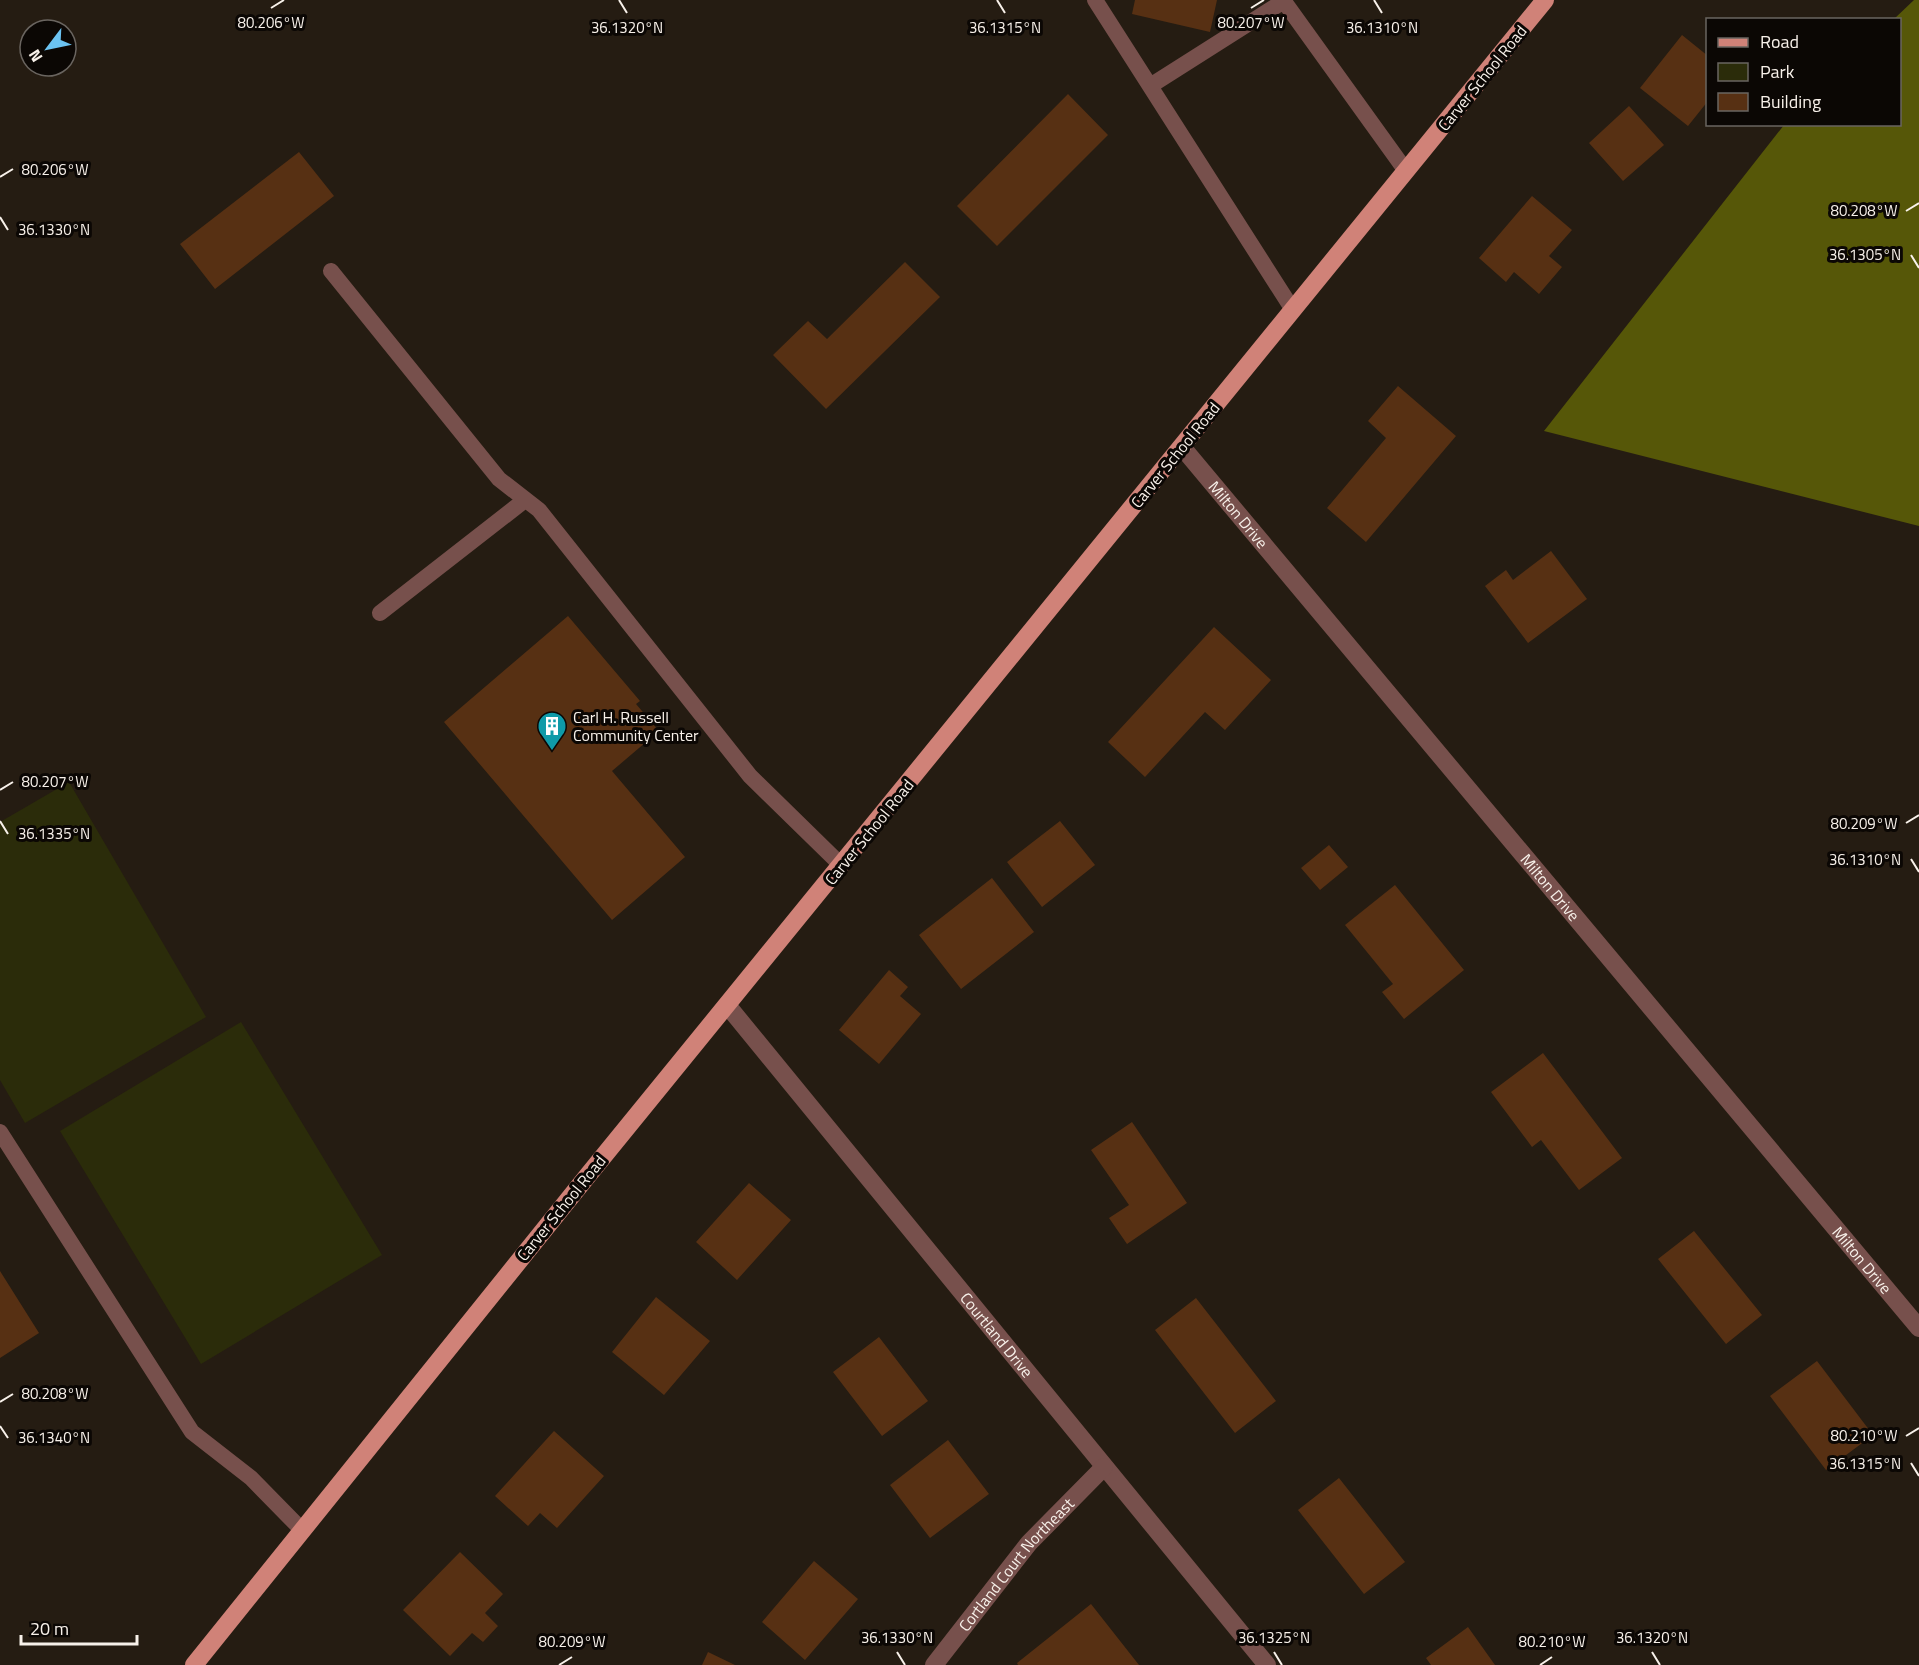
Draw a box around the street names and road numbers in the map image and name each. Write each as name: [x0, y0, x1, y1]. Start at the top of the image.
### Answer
street label: Carver School Road: [1432, 20, 1532, 136]
street label: Carver School Road: [1125, 397, 1225, 513]
street label: Milton Drive: [1203, 475, 1274, 554]
street label: Carver School Road: [819, 774, 919, 890]
street label: Milton Drive: [1515, 848, 1586, 926]
street label: Carver School Road: [511, 1150, 611, 1266]
street label: Milton Drive: [1827, 1221, 1898, 1299]
street label: Courtland Drive: [955, 1287, 1039, 1383]
street label: Cortland Court Northeast: [953, 1492, 1080, 1636]

